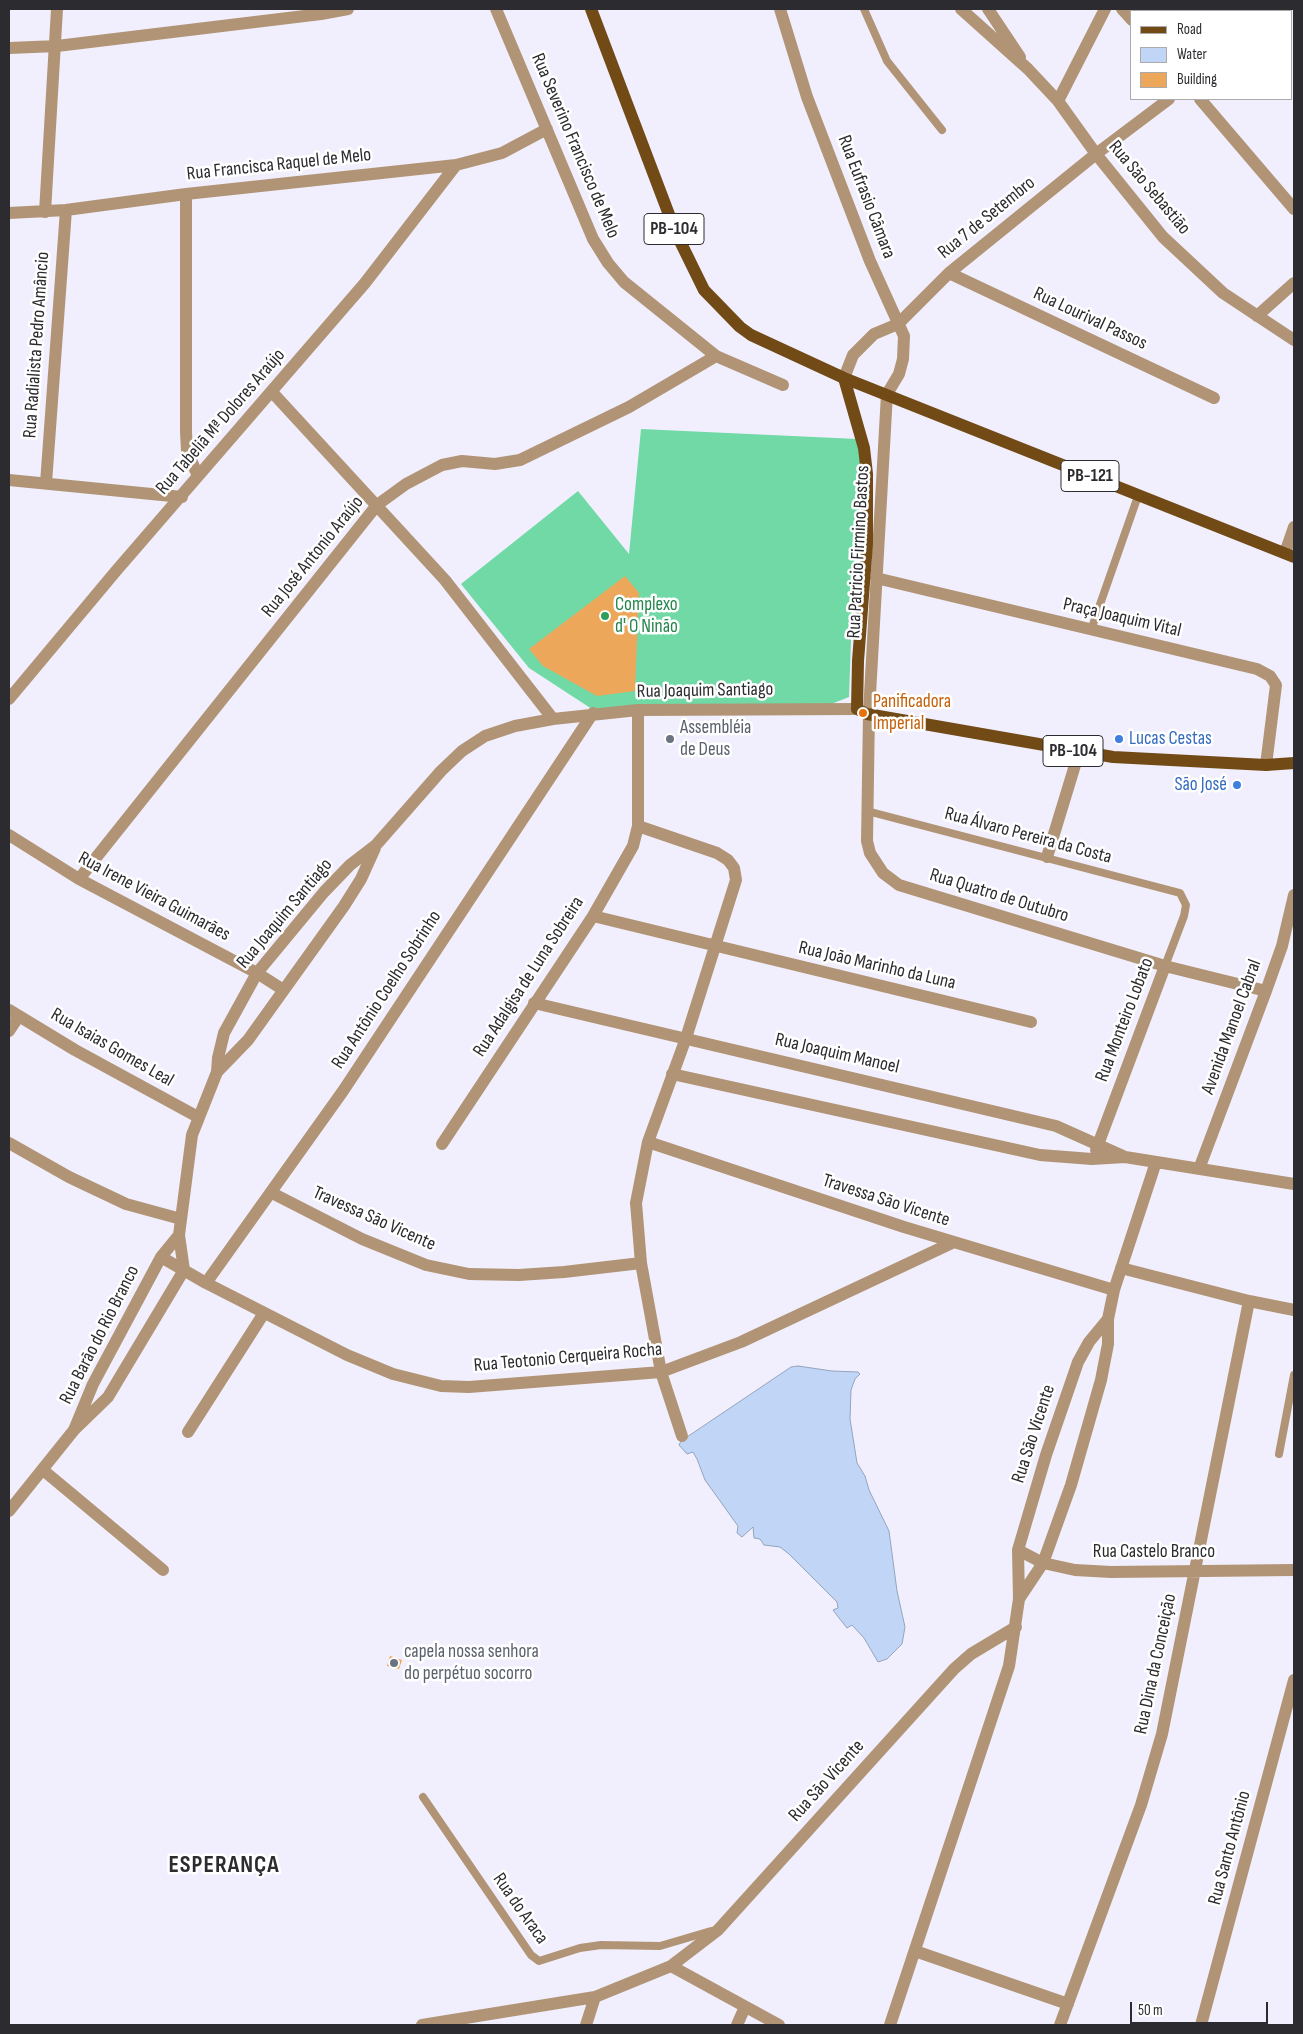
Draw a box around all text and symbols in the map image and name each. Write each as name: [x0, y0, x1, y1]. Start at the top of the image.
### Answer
legend: [1130, 10, 1293, 100]
text: Road: [1177, 20, 1202, 39]
text: Water: [1177, 45, 1207, 64]
street label: Rua Severino Francisco de Melo: [526, 50, 624, 242]
text: Building: [1177, 70, 1217, 89]
street label: Rua Eufrasio Câmara: [832, 132, 900, 262]
street label: Rua São Sebastião: [1103, 136, 1195, 240]
street label: Rua Francisca Raquel de Melo: [186, 144, 372, 186]
street label: Rua 7 de Setembro: [934, 172, 1040, 264]
road number: PB-104: [644, 213, 704, 244]
street label: Rua Radialista Pedro Amâncio: [19, 251, 55, 439]
street label: Rua Lourival Passos: [1030, 283, 1150, 355]
street label: Rua Tabeliã Mª Dolores Araújo: [152, 344, 290, 500]
road number: PB-121: [1061, 461, 1119, 492]
street label: Rua Patricio Firmino Bastos: [843, 465, 875, 639]
street label: Rua José Antonio Araújo: [257, 492, 369, 622]
street label: Praça Joaquim Vital: [1061, 593, 1183, 643]
place label: Complexo d' O Ninão: [615, 594, 678, 638]
marker: Complexo d' O Ninão: [599, 610, 611, 622]
street label: Rua Joaquim Santiago: [637, 678, 773, 704]
place label: Panificadora Imperial: [873, 691, 951, 735]
marker: Panificadora Imperial: [857, 707, 869, 719]
place label: Assembléia de Deus: [680, 717, 751, 761]
place label: Lucas Cestas: [1129, 728, 1212, 750]
marker: Assembléia de Deus: [664, 733, 676, 745]
marker: Lucas Cestas: [1113, 733, 1125, 745]
road number: PB-104: [1043, 736, 1103, 766]
place label: São José: [1174, 774, 1227, 796]
marker: São José: [1231, 779, 1243, 791]
street label: Rua Álvaro Pereira da Costa: [942, 803, 1114, 869]
street label: Rua Irene Vieira Guimarães: [74, 847, 234, 947]
street label: Rua Joaquim Santiago: [232, 854, 338, 974]
street label: Rua Quatro de Outubro: [927, 864, 1071, 928]
street label: Rua Adalgisa de Luna Sobreira: [469, 893, 589, 1061]
street label: Rua Antônio Coelho Sobrinho: [327, 907, 447, 1073]
street label: Rua João Marinho da Luna: [796, 937, 958, 995]
street label: Rua Monteiro Lobato: [1091, 955, 1159, 1085]
street label: Avenida Manoel Cabral: [1197, 957, 1267, 1097]
street label: Rua Isaias Gomes Leal: [47, 1004, 177, 1092]
street label: Rua Joaquim Manoel: [773, 1029, 901, 1079]
street label: Travessa São Vicente: [820, 1170, 952, 1232]
street label: Travessa São Vicente: [309, 1182, 439, 1256]
street label: Rua Barão do Rio Branco: [55, 1262, 145, 1408]
street label: Rua Teotonio Cerqueira Rocha: [473, 1338, 663, 1378]
street label: Rua São Vicente: [1007, 1382, 1061, 1486]
street label: Rua Castelo Branco: [1093, 1541, 1215, 1563]
street label: Rua Dina da Conceição: [1130, 1592, 1182, 1736]
place label: capela nossa senhora do perpétuo socorro: [404, 1641, 539, 1685]
marker: capela nossa senhora do perpétuo socorro: [388, 1657, 400, 1669]
street label: Rua São Vicente: [784, 1735, 870, 1827]
street label: Rua Santo Antônio: [1204, 1788, 1256, 1908]
district label: ESPERANÇA: [167, 1852, 281, 1880]
street label: Rua do Araca: [487, 1869, 553, 1949]
scale bar: [1133, 1992, 1270, 2024]
text: 50 m: [1138, 2001, 1163, 2020]

